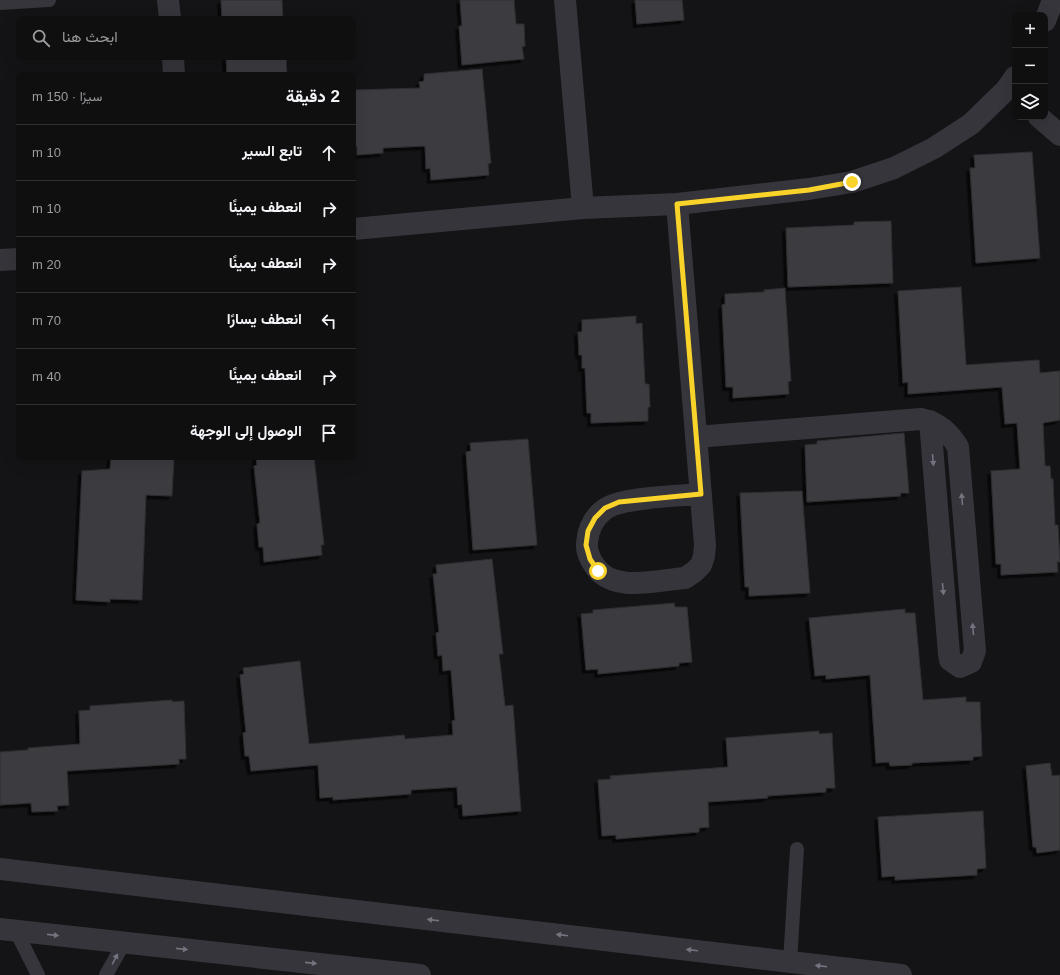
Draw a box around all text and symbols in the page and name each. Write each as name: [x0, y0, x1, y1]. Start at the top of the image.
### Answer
map controls: [1012, 12, 1048, 120]
button: +: [1012, 12, 1048, 48]
search box: [16, 16, 356, 60]
icon: search: [30, 27, 52, 49]
text: ابحث هنا: [62, 28, 118, 45]
button: −: [1012, 48, 1048, 84]
button: layers: [1012, 84, 1048, 120]
text: 2 دقيقة: [286, 87, 340, 106]
text: سيرًا · 150 m: [32, 89, 102, 104]
text: تابع السير: [242, 142, 302, 159]
icon: ahead: [318, 142, 340, 164]
text: 10 m: [32, 145, 61, 160]
route end: [843, 173, 861, 191]
text: انعطف يمينًا: [229, 198, 302, 215]
icon: right: [318, 198, 340, 220]
text: 10 m: [32, 201, 61, 216]
text: انعطف يمينًا: [229, 254, 302, 271]
icon: right: [318, 254, 340, 276]
text: 20 m: [32, 257, 61, 272]
text: انعطف يسارًا: [227, 310, 302, 327]
icon: left: [318, 310, 340, 332]
text: 70 m: [32, 313, 61, 328]
text: انعطف يمينًا: [229, 366, 302, 383]
icon: right: [318, 366, 340, 388]
text: 40 m: [32, 369, 61, 384]
text: الوصول إلى الوجهة: [190, 422, 302, 439]
icon: arrive: [318, 422, 340, 444]
one-way arrow: [929, 454, 936, 466]
one-way arrow: [958, 493, 965, 505]
route start: [589, 562, 607, 580]
one-way arrow: [940, 583, 947, 595]
one-way arrow: [969, 623, 976, 635]
one-way arrow: [427, 917, 439, 924]
one-way arrow: [47, 932, 59, 938]
one-way arrow: [556, 932, 568, 939]
one-way arrow: [176, 946, 188, 952]
one-way arrow: [686, 947, 698, 954]
one-way arrow: [112, 953, 118, 965]
one-way arrow: [305, 960, 317, 966]
one-way arrow: [815, 963, 827, 969]

